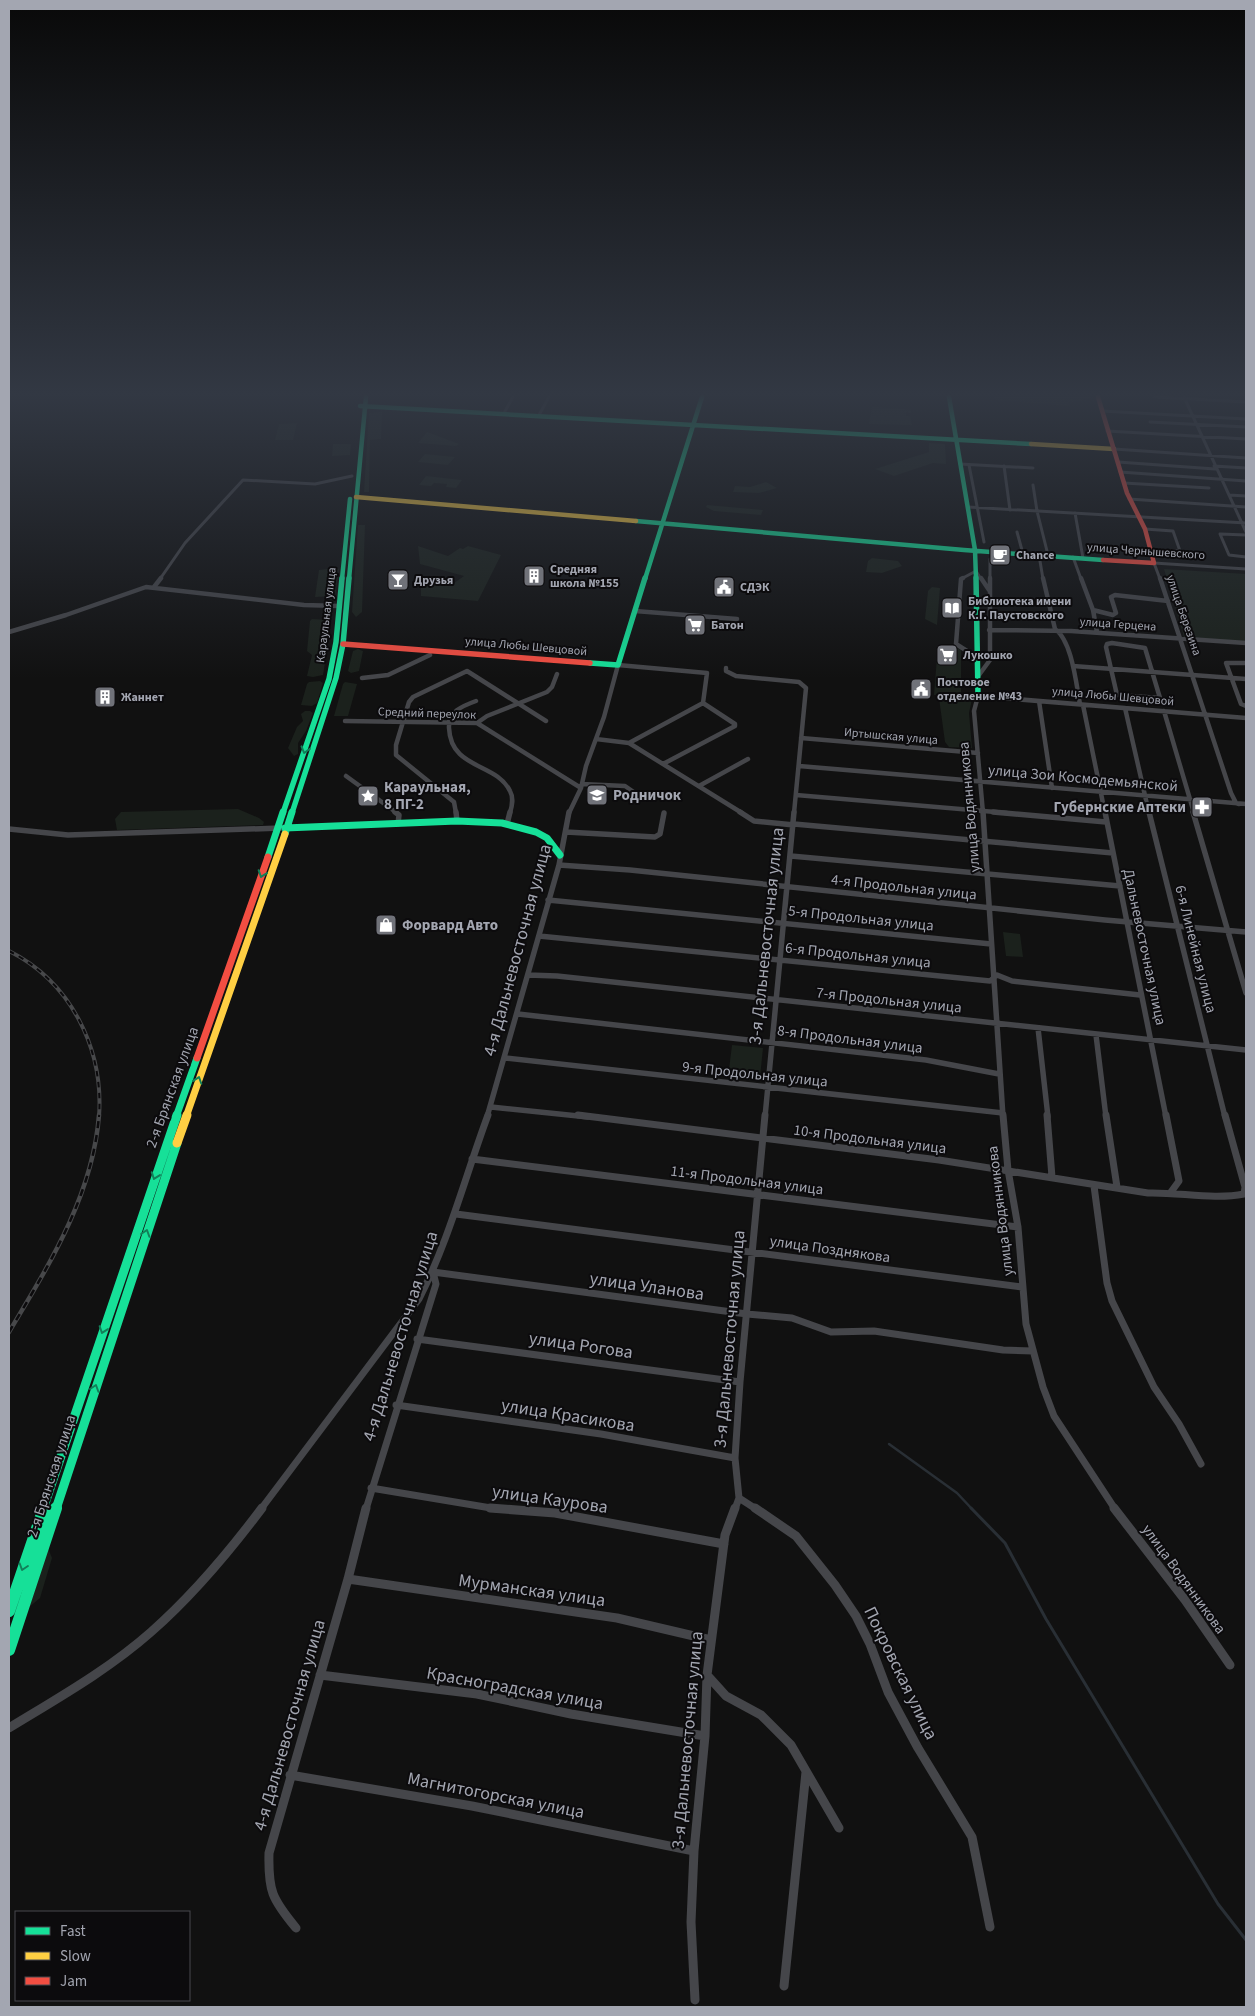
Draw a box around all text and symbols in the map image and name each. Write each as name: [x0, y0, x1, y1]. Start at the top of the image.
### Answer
street label: улица Чернышевского: [1086, 539, 1205, 564]
cafe icon: Chance: [988, 543, 1012, 567]
place label: Chance: [1016, 547, 1055, 564]
place label: Средняя школа №155: [550, 561, 619, 592]
building icon: Средняя школа №155: [522, 564, 546, 588]
street label: Караульная улица: [312, 566, 341, 664]
bar icon: Друзья: [386, 568, 410, 592]
place label: Друзья: [414, 572, 453, 589]
street label: улица Березина: [1162, 572, 1205, 658]
public building icon: СДЭК: [712, 575, 736, 599]
place label: СДЭК: [740, 579, 770, 596]
place label: Библиотека имени К.Г. Паустовского: [968, 593, 1071, 624]
library icon: Библиотека имени К.Г. Паустовского: [940, 596, 964, 620]
supermarket icon: Батон: [683, 613, 707, 637]
street label: улица Герцена: [1079, 613, 1157, 636]
place label: Батон: [711, 617, 744, 634]
street label: улица Любы Шевцовой: [464, 633, 588, 660]
supermarket icon: Лукошко: [935, 643, 959, 667]
place label: Лукошко: [962, 647, 1013, 664]
place label: Почтовое отделение №43: [937, 674, 1022, 705]
public building icon: Почтовое отделение №43: [909, 677, 933, 701]
street label: улица Любы Шевцовой: [1051, 683, 1175, 710]
building icon: Жаннет: [93, 685, 117, 709]
place label: Жаннет: [121, 689, 164, 706]
street label: Средний переулок: [378, 703, 476, 724]
street label: Иртышская улица: [843, 724, 939, 749]
street label: улица Водянникова: [953, 741, 986, 873]
one-way arrow: [301, 746, 311, 754]
street label: улица Зои Космодемьянской: [987, 760, 1179, 797]
place label: Караульная, 8 ПГ-2: [384, 777, 471, 815]
school or university icon: Родничок: [585, 783, 609, 807]
place icon: Караульная, 8 ПГ-2: [356, 784, 380, 808]
place label: Родничок: [613, 785, 682, 806]
pharmacy icon: Губернские Аптеки: [1190, 795, 1214, 819]
place label: Губернские Аптеки: [1053, 797, 1186, 818]
street label: 3-я Дальневосточная улица: [743, 826, 790, 1046]
street label: 4-я Дальневосточная улица: [477, 841, 558, 1059]
street label: Дальневосточная улица: [1118, 867, 1171, 1027]
one-way arrow: [257, 869, 267, 878]
street label: 4-я Продольная улица: [830, 869, 978, 906]
street label: 6-я Линейная улица: [1169, 883, 1222, 1015]
street label: 5-я Продольная улица: [787, 900, 935, 937]
shop icon: Форвард Авто: [374, 913, 398, 937]
place label: Форвард Авто: [402, 915, 498, 936]
street label: 6-я Продольная улица: [784, 937, 932, 974]
street label: 7-я Продольная улица: [815, 982, 963, 1019]
street label: 8-я Продольная улица: [776, 1020, 924, 1059]
street label: 2-я Брянская улица: [141, 1024, 204, 1151]
street label: 9-я Продольная улица: [681, 1056, 829, 1093]
one-way arrow: [193, 1076, 203, 1084]
street label: 10-я Продольная улица: [792, 1120, 948, 1159]
street label: улица Водянникова: [982, 1145, 1019, 1277]
street label: 11-я Продольная улица: [669, 1161, 825, 1200]
one-way arrow: [151, 1171, 161, 1180]
street label: 4-я Дальневосточная улица: [357, 1228, 444, 1444]
street label: 3-я Дальневосточная улица: [708, 1229, 751, 1449]
one-way arrow: [140, 1230, 150, 1238]
street label: улица Позднякова: [768, 1231, 891, 1268]
street label: улица Уланова: [588, 1266, 706, 1307]
one-way arrow: [99, 1325, 109, 1333]
street label: улица Рогова: [527, 1326, 635, 1365]
one-way arrow: [89, 1384, 99, 1392]
street label: улица Красикова: [499, 1393, 637, 1438]
street label: 2-я Брянская улица: [22, 1412, 81, 1540]
street label: улица Каурова: [490, 1479, 609, 1520]
street label: улица Водянникова: [1137, 1520, 1231, 1638]
one-way arrow: [19, 1562, 29, 1570]
street label: Мурманская улица: [457, 1568, 607, 1613]
street label: Покровская улица: [857, 1602, 944, 1744]
street label: 4-я Дальневосточная улица: [247, 1617, 332, 1834]
street label: 3-я Дальневосточная улица: [666, 1630, 709, 1850]
street label: Красноградская улица: [425, 1661, 605, 1716]
street label: Магнитогорская улица: [405, 1766, 587, 1825]
legend: [15, 1911, 190, 2001]
text: Fast: [60, 1921, 86, 1942]
text: Slow: [60, 1946, 91, 1967]
text: Jam: [60, 1971, 87, 1992]

